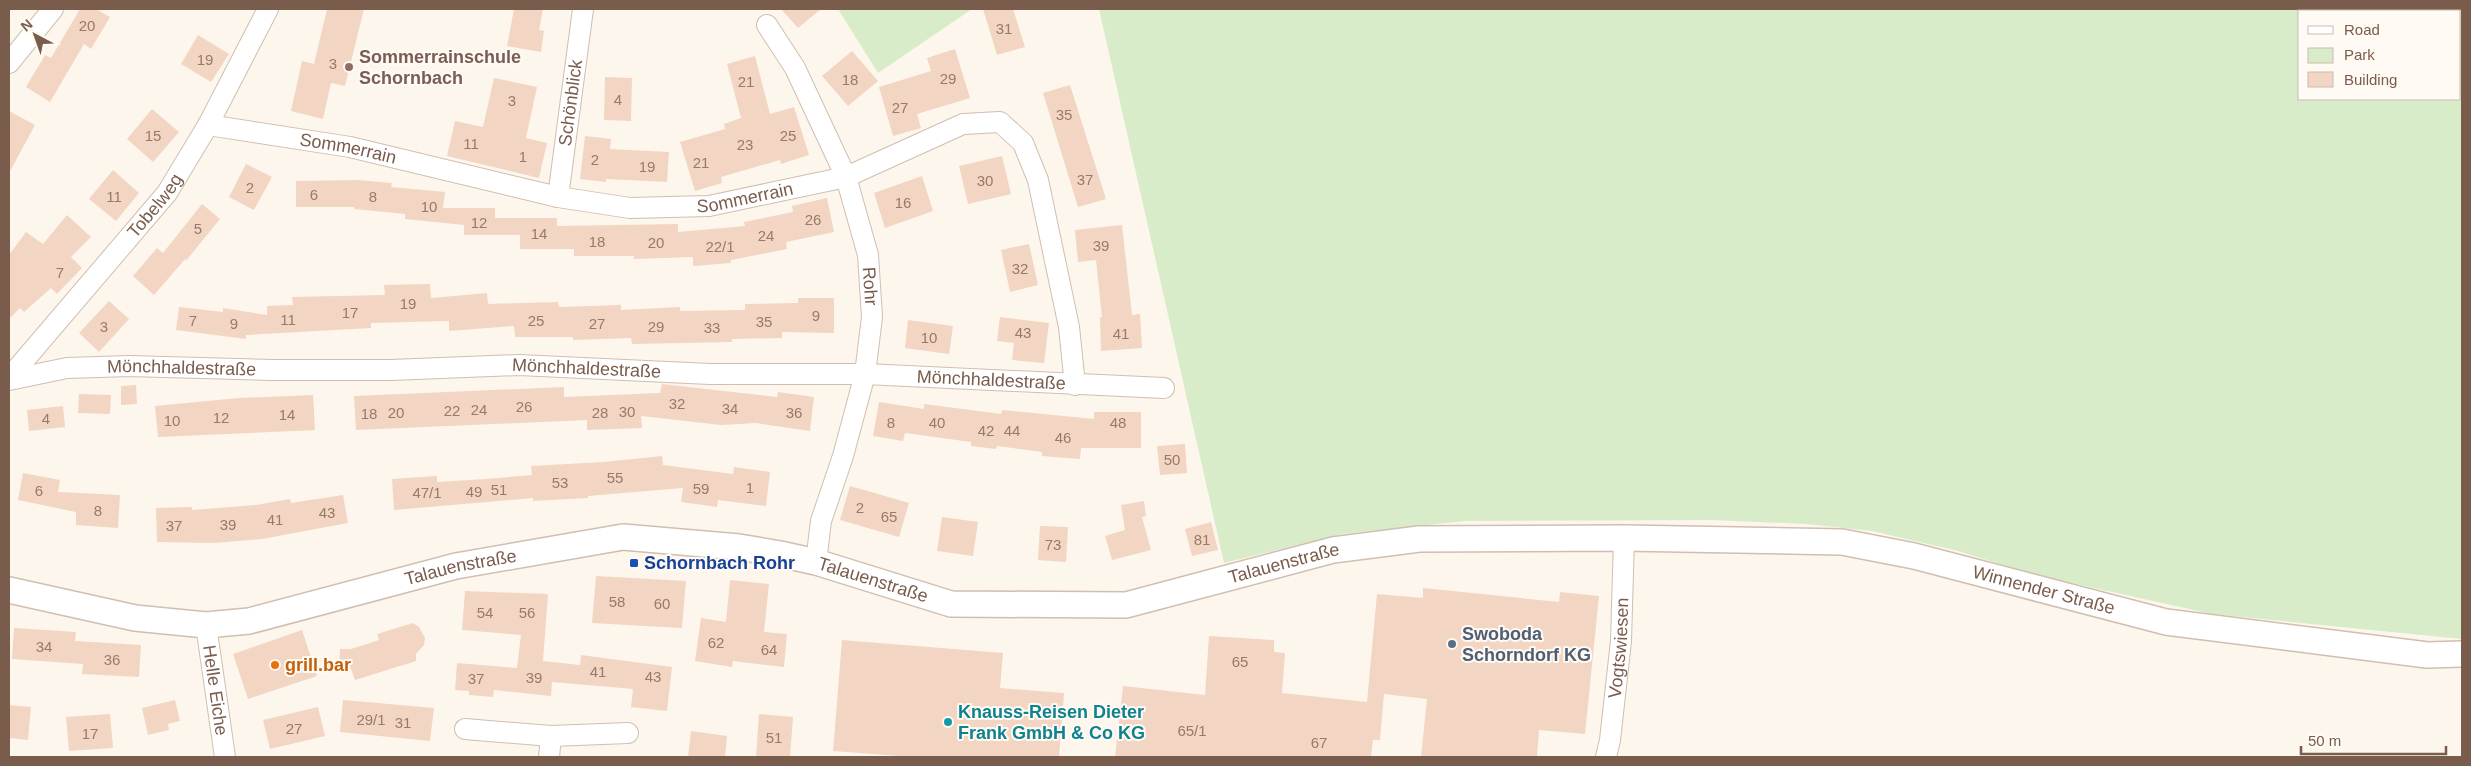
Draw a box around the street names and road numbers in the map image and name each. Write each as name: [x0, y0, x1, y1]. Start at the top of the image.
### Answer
street label: Schönblick: [555, 57, 586, 147]
street label: Sommerrain: [298, 129, 398, 168]
street label: Tobelweg: [123, 170, 186, 242]
street label: Sommerrain: [696, 178, 795, 216]
street label: Rohr: [859, 266, 881, 306]
street label: Mönchhaldestraße: [512, 355, 661, 382]
street label: Mönchhaldestraße: [107, 356, 257, 380]
street label: Mönchhaldestraße: [916, 366, 1066, 393]
street label: Talauenstraße: [1226, 539, 1341, 587]
street label: Talauenstraße: [402, 546, 518, 589]
street label: Talauenstraße: [816, 553, 931, 606]
street label: Winnender Straße: [1971, 562, 2117, 618]
street label: Vogtswiesen: [1605, 597, 1632, 699]
street label: Helle Eiche: [199, 644, 232, 737]

